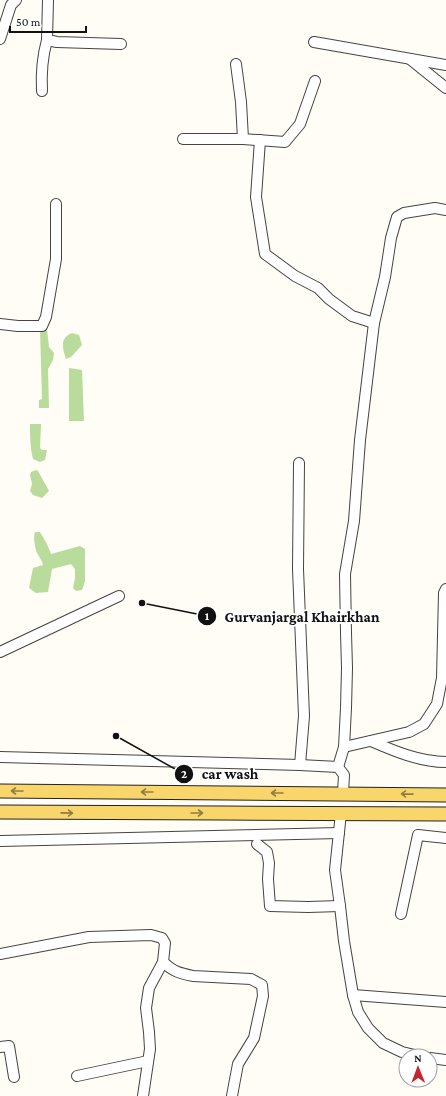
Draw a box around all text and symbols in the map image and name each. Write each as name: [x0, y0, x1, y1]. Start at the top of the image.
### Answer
scale bar: [10, 8, 86, 34]
text: 50 m: [16, 15, 41, 29]
callout: Gurvanjargal Khairkhan: [197, 603, 388, 630]
text: 1: [205, 609, 210, 623]
text: Gurvanjargal Khairkhan: [224, 609, 380, 626]
callout: car wash: [174, 761, 266, 788]
text: car wash: [202, 766, 259, 782]
text: 2: [181, 767, 187, 781]
one-way arrow: [11, 787, 24, 795]
one-way arrow: [141, 788, 154, 796]
one-way arrow: [271, 789, 284, 797]
one-way arrow: [401, 791, 414, 798]
one-way arrow: [60, 809, 73, 817]
one-way arrow: [190, 809, 203, 817]
north arrow: [398, 1048, 438, 1088]
text: N: [414, 1052, 422, 1064]

